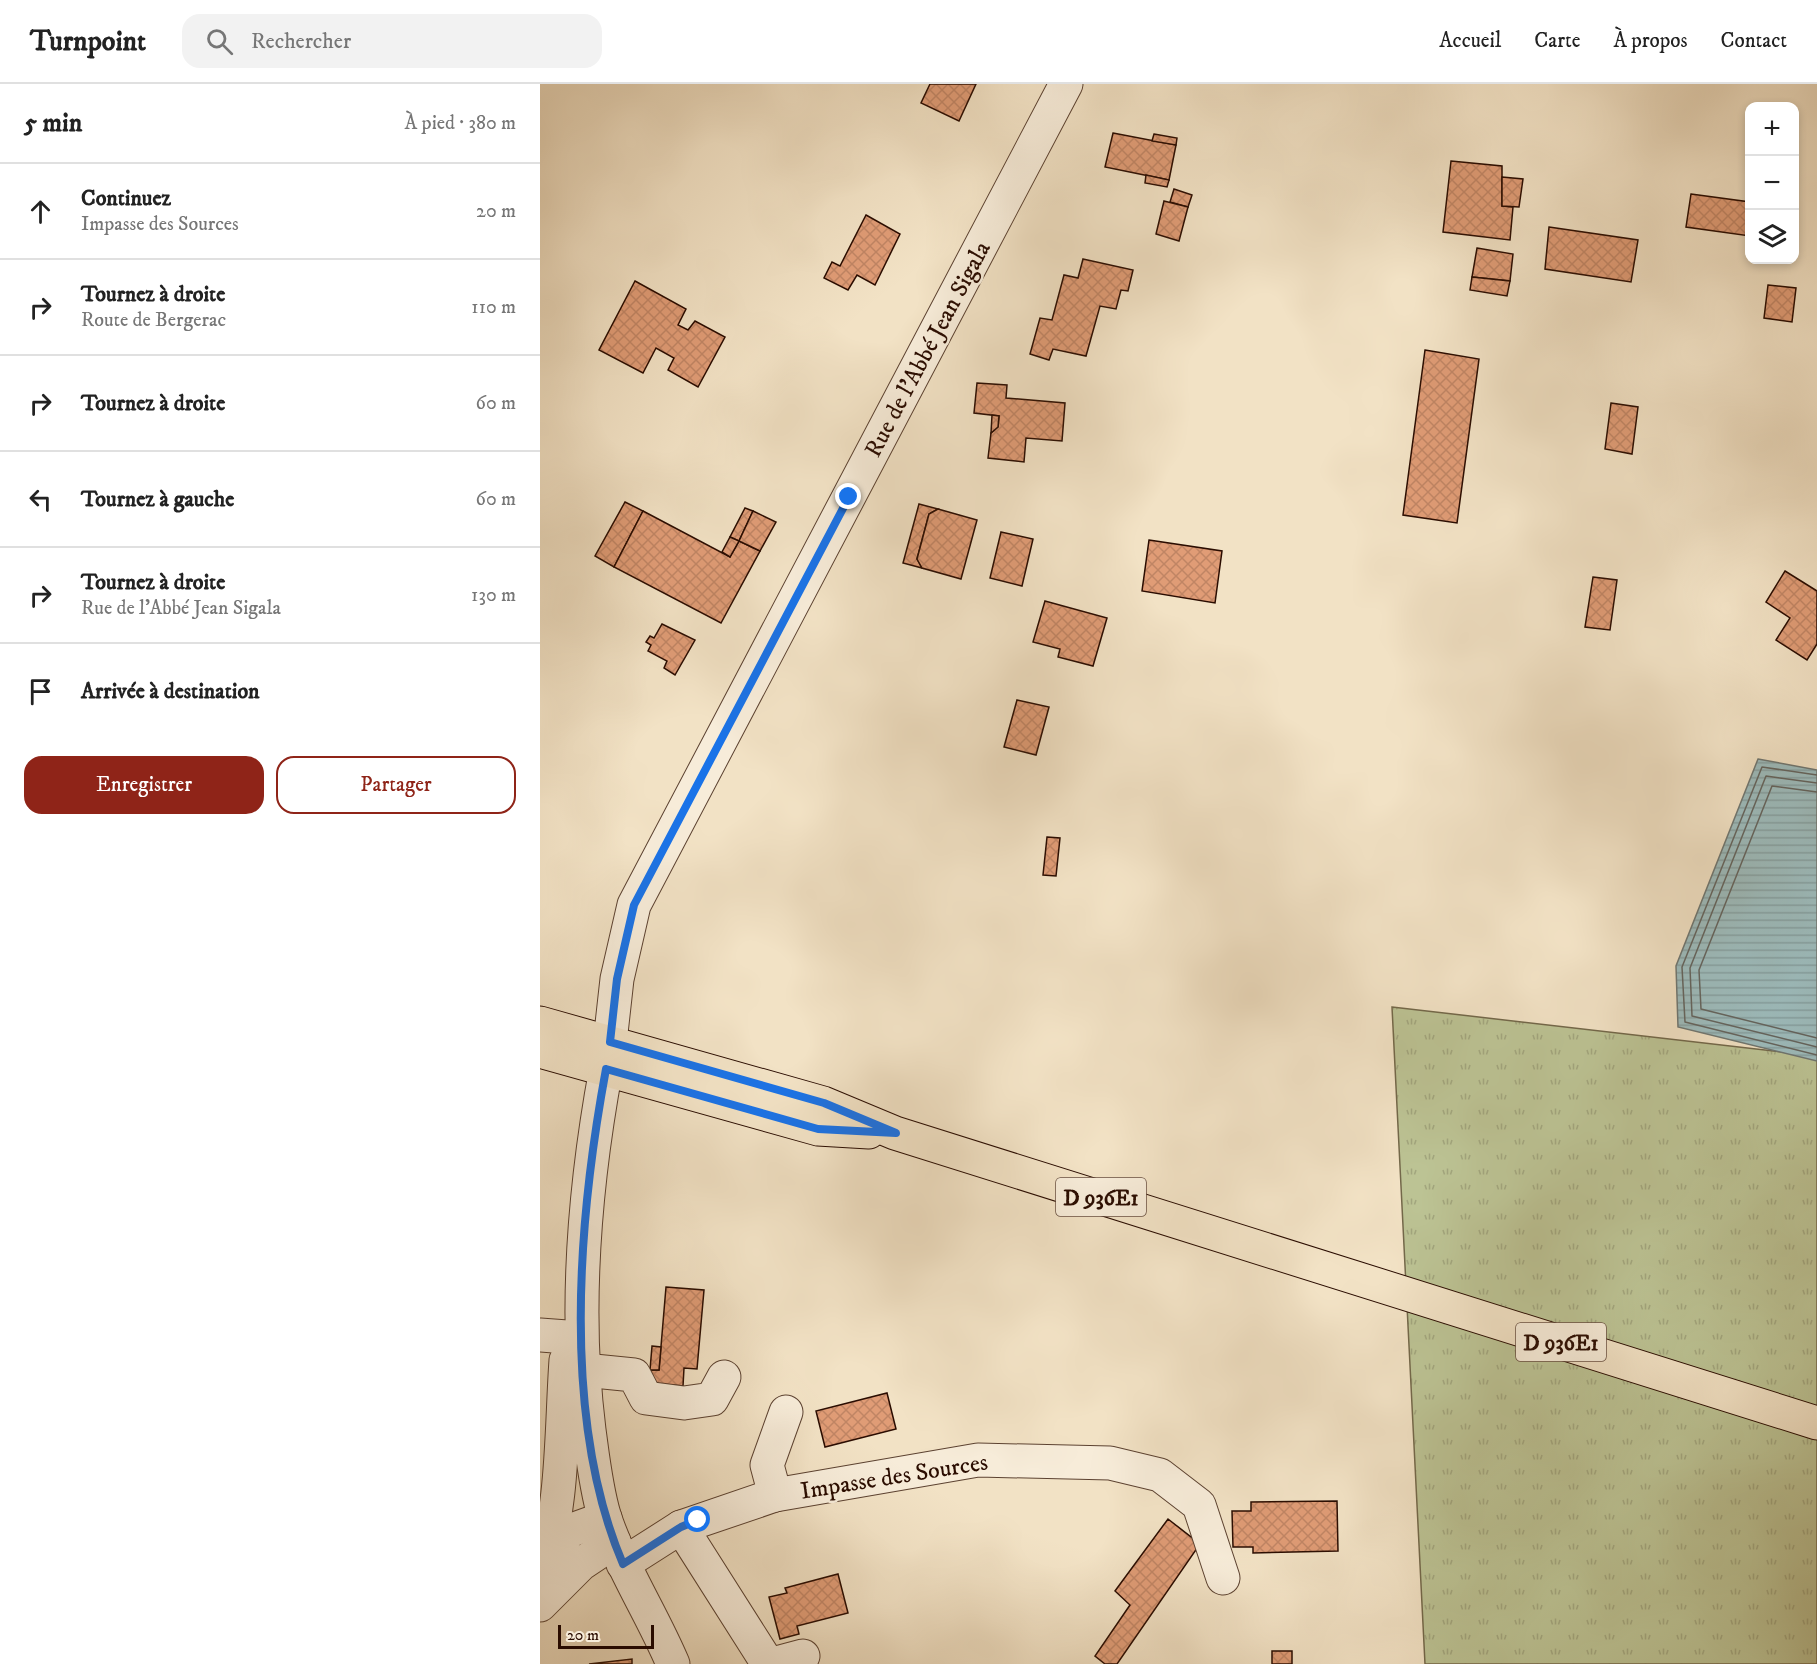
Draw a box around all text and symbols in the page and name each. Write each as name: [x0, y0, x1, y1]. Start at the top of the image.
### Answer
search box: [182, 14, 602, 68]
text: Turnpoint: [30, 24, 146, 59]
icon: search: [203, 25, 236, 58]
text: Rechercher: [251, 28, 351, 55]
text: Accueil: [1439, 28, 1501, 54]
text: Carte: [1534, 28, 1580, 54]
text: À propos: [1613, 28, 1688, 54]
text: Contact: [1721, 28, 1787, 54]
map controls: [1745, 102, 1799, 264]
button: +: [1745, 102, 1799, 156]
text: 5 min: [24, 107, 82, 140]
text: À pied · 380 m: [405, 111, 516, 136]
button: −: [1745, 156, 1799, 210]
text: Continuez: [81, 185, 171, 212]
icon: ahead: [24, 195, 57, 228]
text: 20 m: [476, 199, 516, 224]
button: layers: [1745, 210, 1799, 264]
text: Impasse des Sources: [81, 212, 239, 237]
street label: Rue de l'Abbé Jean Sigala: [858, 236, 998, 463]
text: Tournez à droite: [81, 281, 225, 308]
icon: right: [24, 291, 57, 324]
text: 110 m: [471, 295, 516, 320]
text: Route de Bergerac: [81, 308, 226, 333]
icon: right: [24, 387, 57, 420]
text: Tournez à droite: [81, 390, 225, 417]
text: 60 m: [476, 391, 516, 416]
icon: left: [24, 483, 57, 516]
route end: [835, 483, 861, 509]
text: Tournez à gauche: [81, 486, 234, 513]
text: 60 m: [476, 487, 516, 512]
text: Tournez à droite: [81, 569, 225, 596]
icon: right: [24, 579, 57, 612]
text: 130 m: [471, 583, 516, 608]
text: Rue de l'Abbé Jean Sigala: [81, 596, 281, 621]
icon: arrive: [24, 675, 57, 708]
text: Arrivée à destination: [81, 678, 260, 705]
button: Enregistrer: [24, 756, 264, 814]
button: Partager: [276, 756, 516, 814]
road number: D 936E1: [1056, 1178, 1146, 1216]
road number: D 936E1: [1516, 1323, 1606, 1361]
street label: Impasse des Sources: [798, 1447, 990, 1507]
route start: [684, 1506, 710, 1532]
scale bar: [558, 1622, 654, 1650]
text: 20 m: [567, 1625, 599, 1645]

